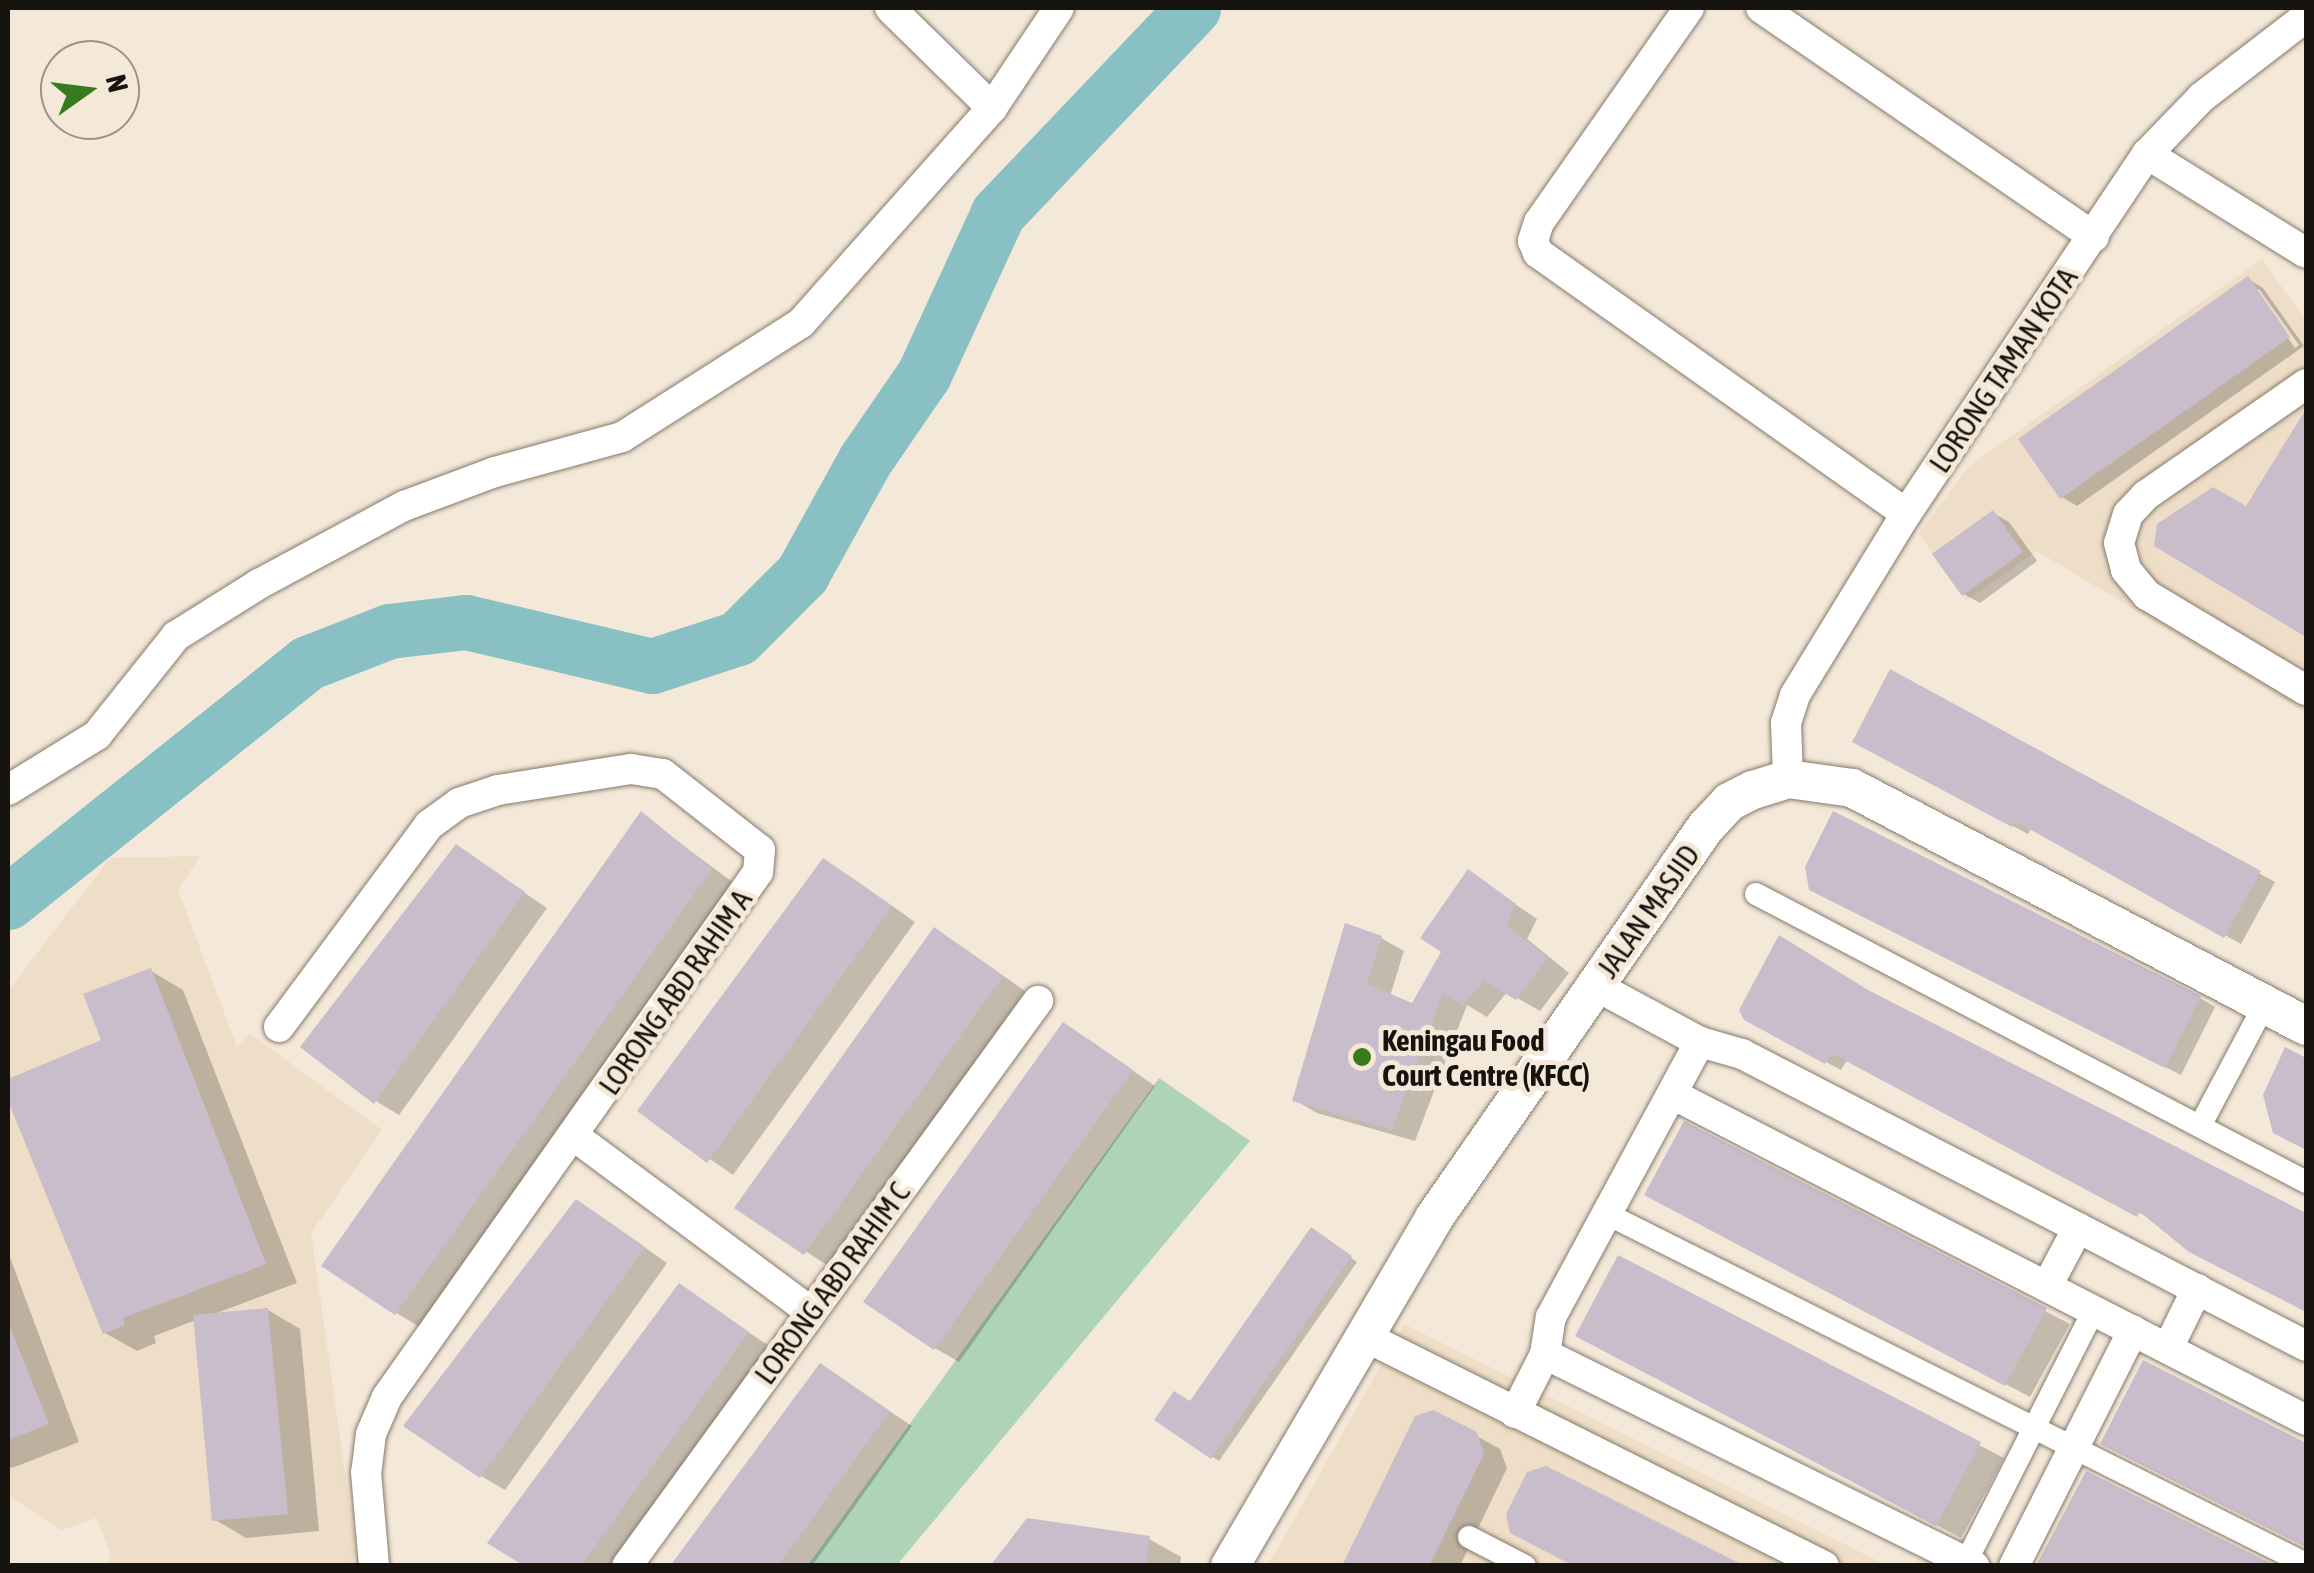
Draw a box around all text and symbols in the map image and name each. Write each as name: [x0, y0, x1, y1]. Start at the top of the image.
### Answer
north arrow: [40, 40, 140, 140]
text: N: [100, 71, 135, 95]
street label: LORONG TAMAN KOTA: [1921, 261, 2085, 479]
street label: JALAN MASJID: [1589, 838, 1707, 984]
street label: LORONG ABD RAHIM A: [591, 883, 759, 1101]
place label: Keningau Food Court Centre (KFCC): [1382, 1022, 1590, 1092]
marker: Keningau Food Court Centre (KFCC): [1351, 1046, 1373, 1068]
street label: LORONG ABD RAHIM C: [747, 1175, 917, 1391]

